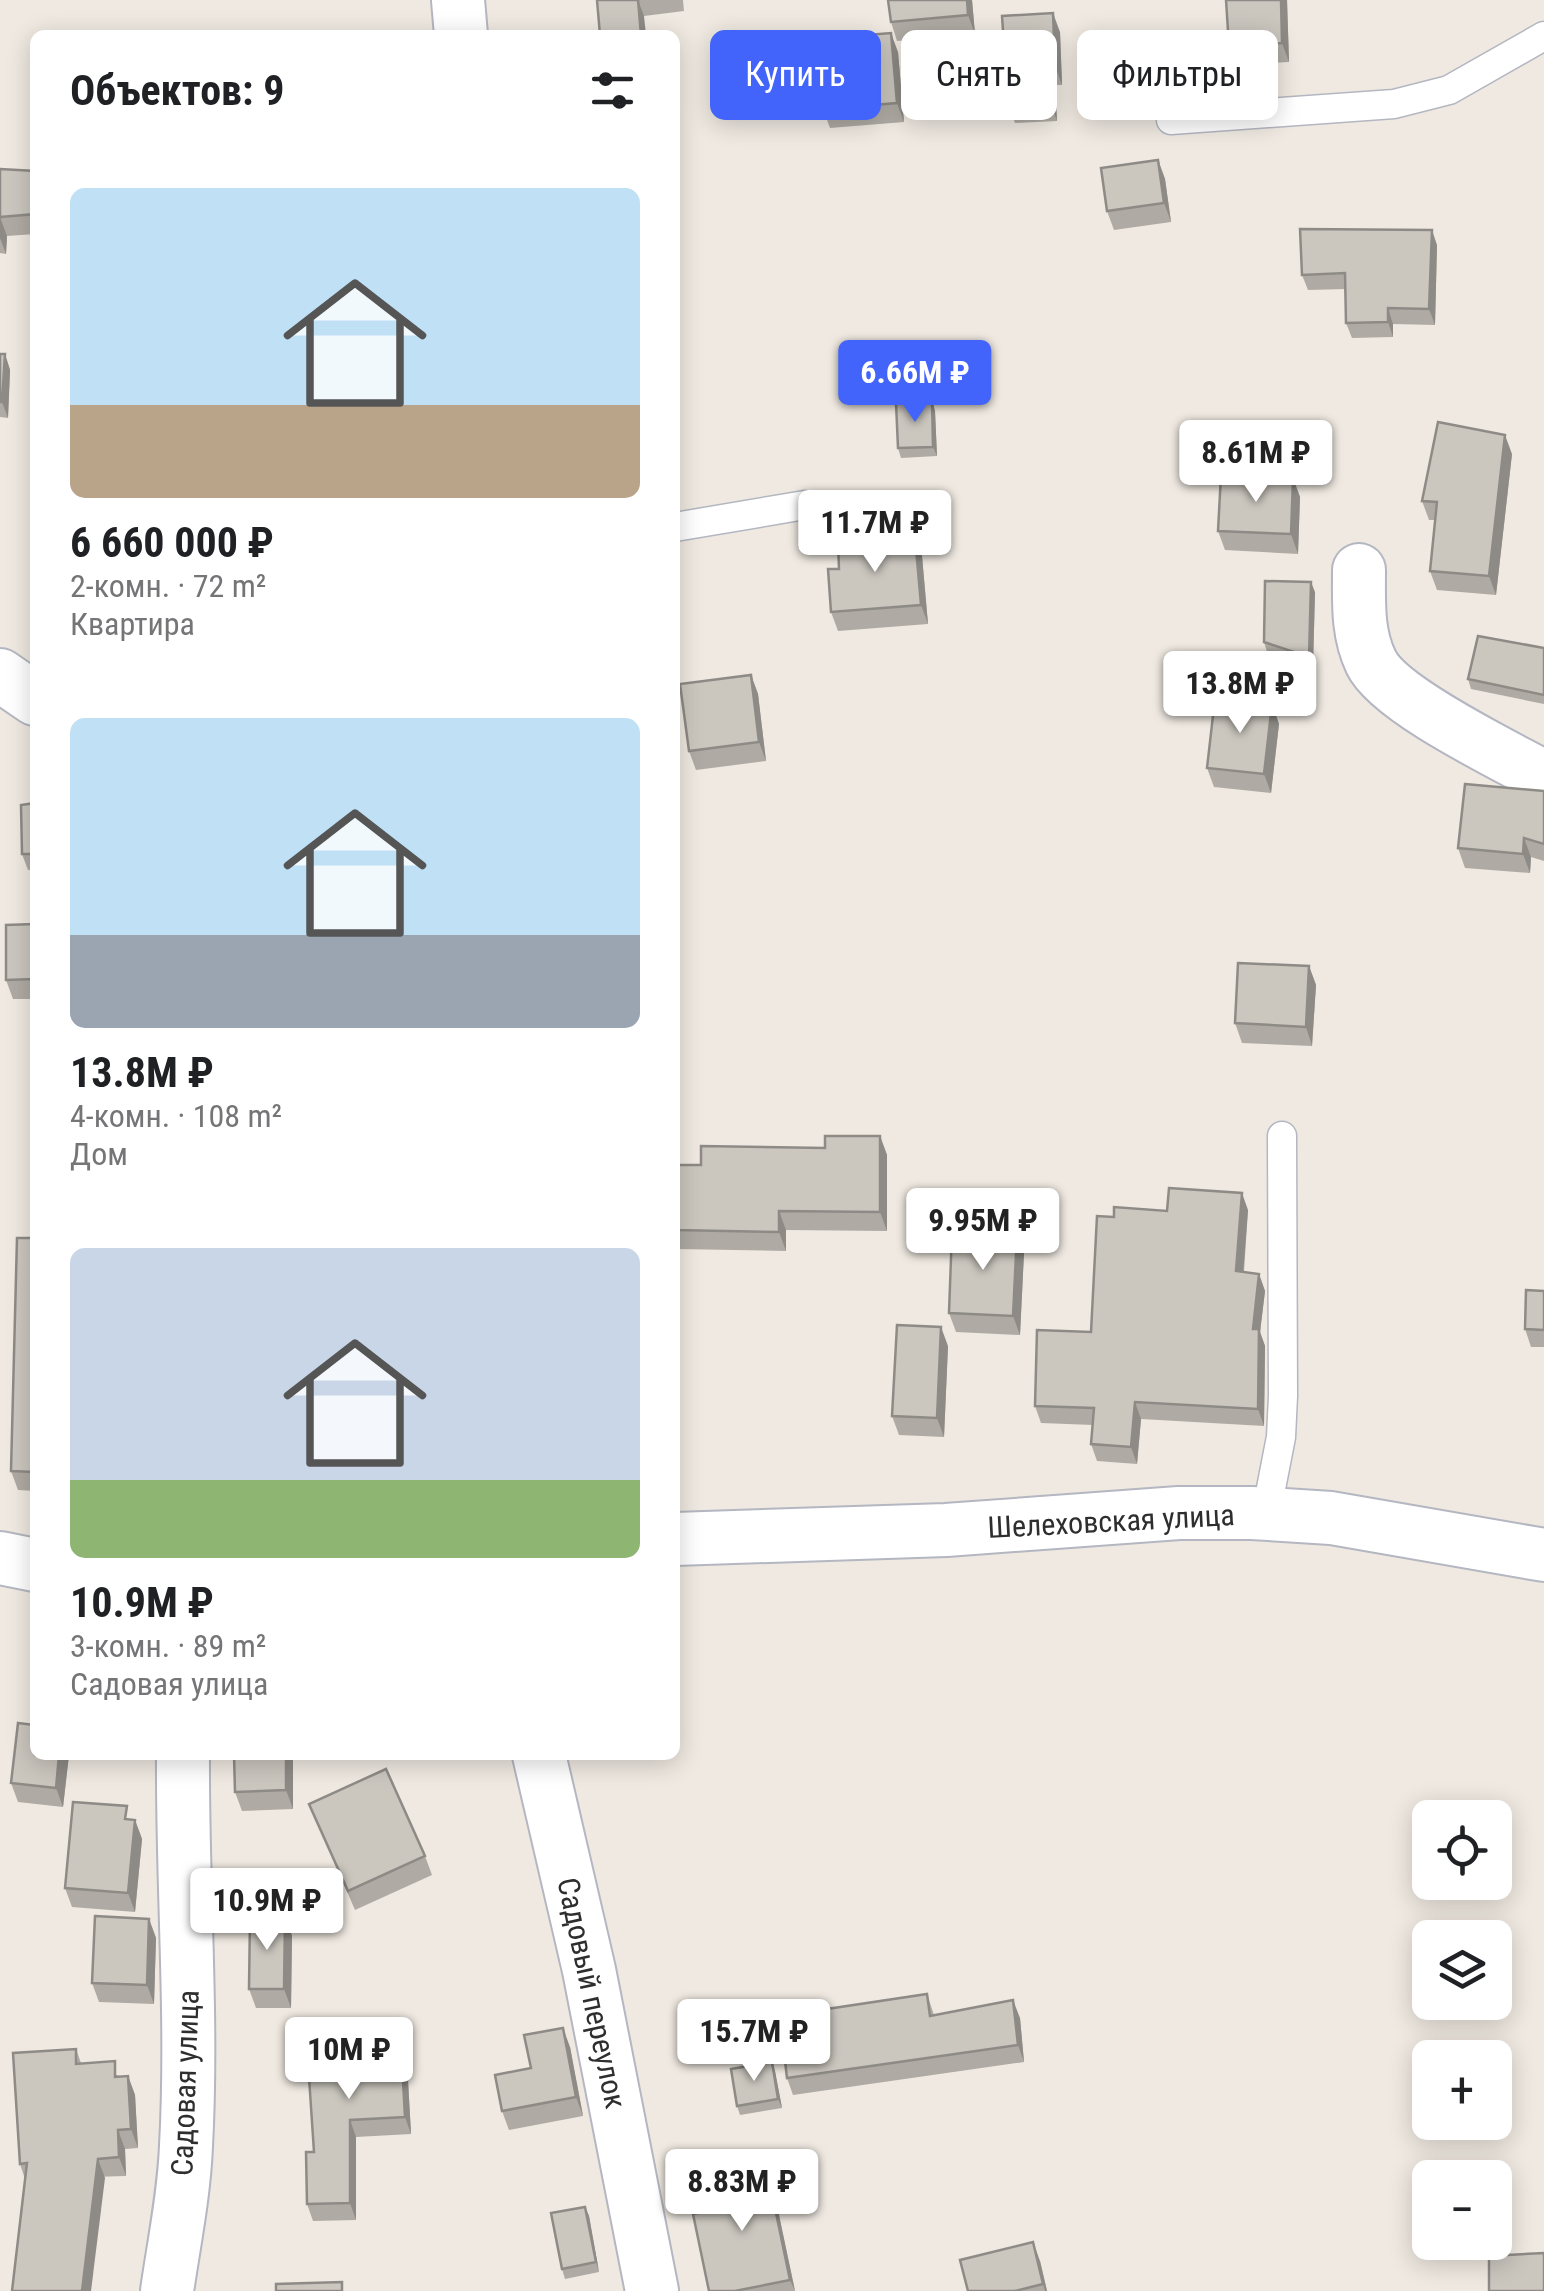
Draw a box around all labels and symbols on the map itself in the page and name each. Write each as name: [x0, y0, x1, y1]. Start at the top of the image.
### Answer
pin: 6.66M ₽: [823, 340, 1007, 425]
pin: 8.61M ₽: [1164, 420, 1348, 505]
pin: 11.7M ₽: [783, 490, 967, 575]
pin: 13.8M ₽: [1148, 651, 1332, 736]
pin: 9.95M ₽: [891, 1188, 1075, 1273]
street label: Шелеховская улица: [987, 1497, 1235, 1545]
pin: 10.9M ₽: [175, 1868, 359, 1953]
street label: Садовый переулок: [550, 1874, 634, 2112]
street label: Садовая улица: [164, 1989, 206, 2177]
pin: 15.7M ₽: [662, 1999, 846, 2084]
pin: 10M ₽: [279, 2017, 419, 2102]
pin: 8.83M ₽: [650, 2149, 834, 2234]

